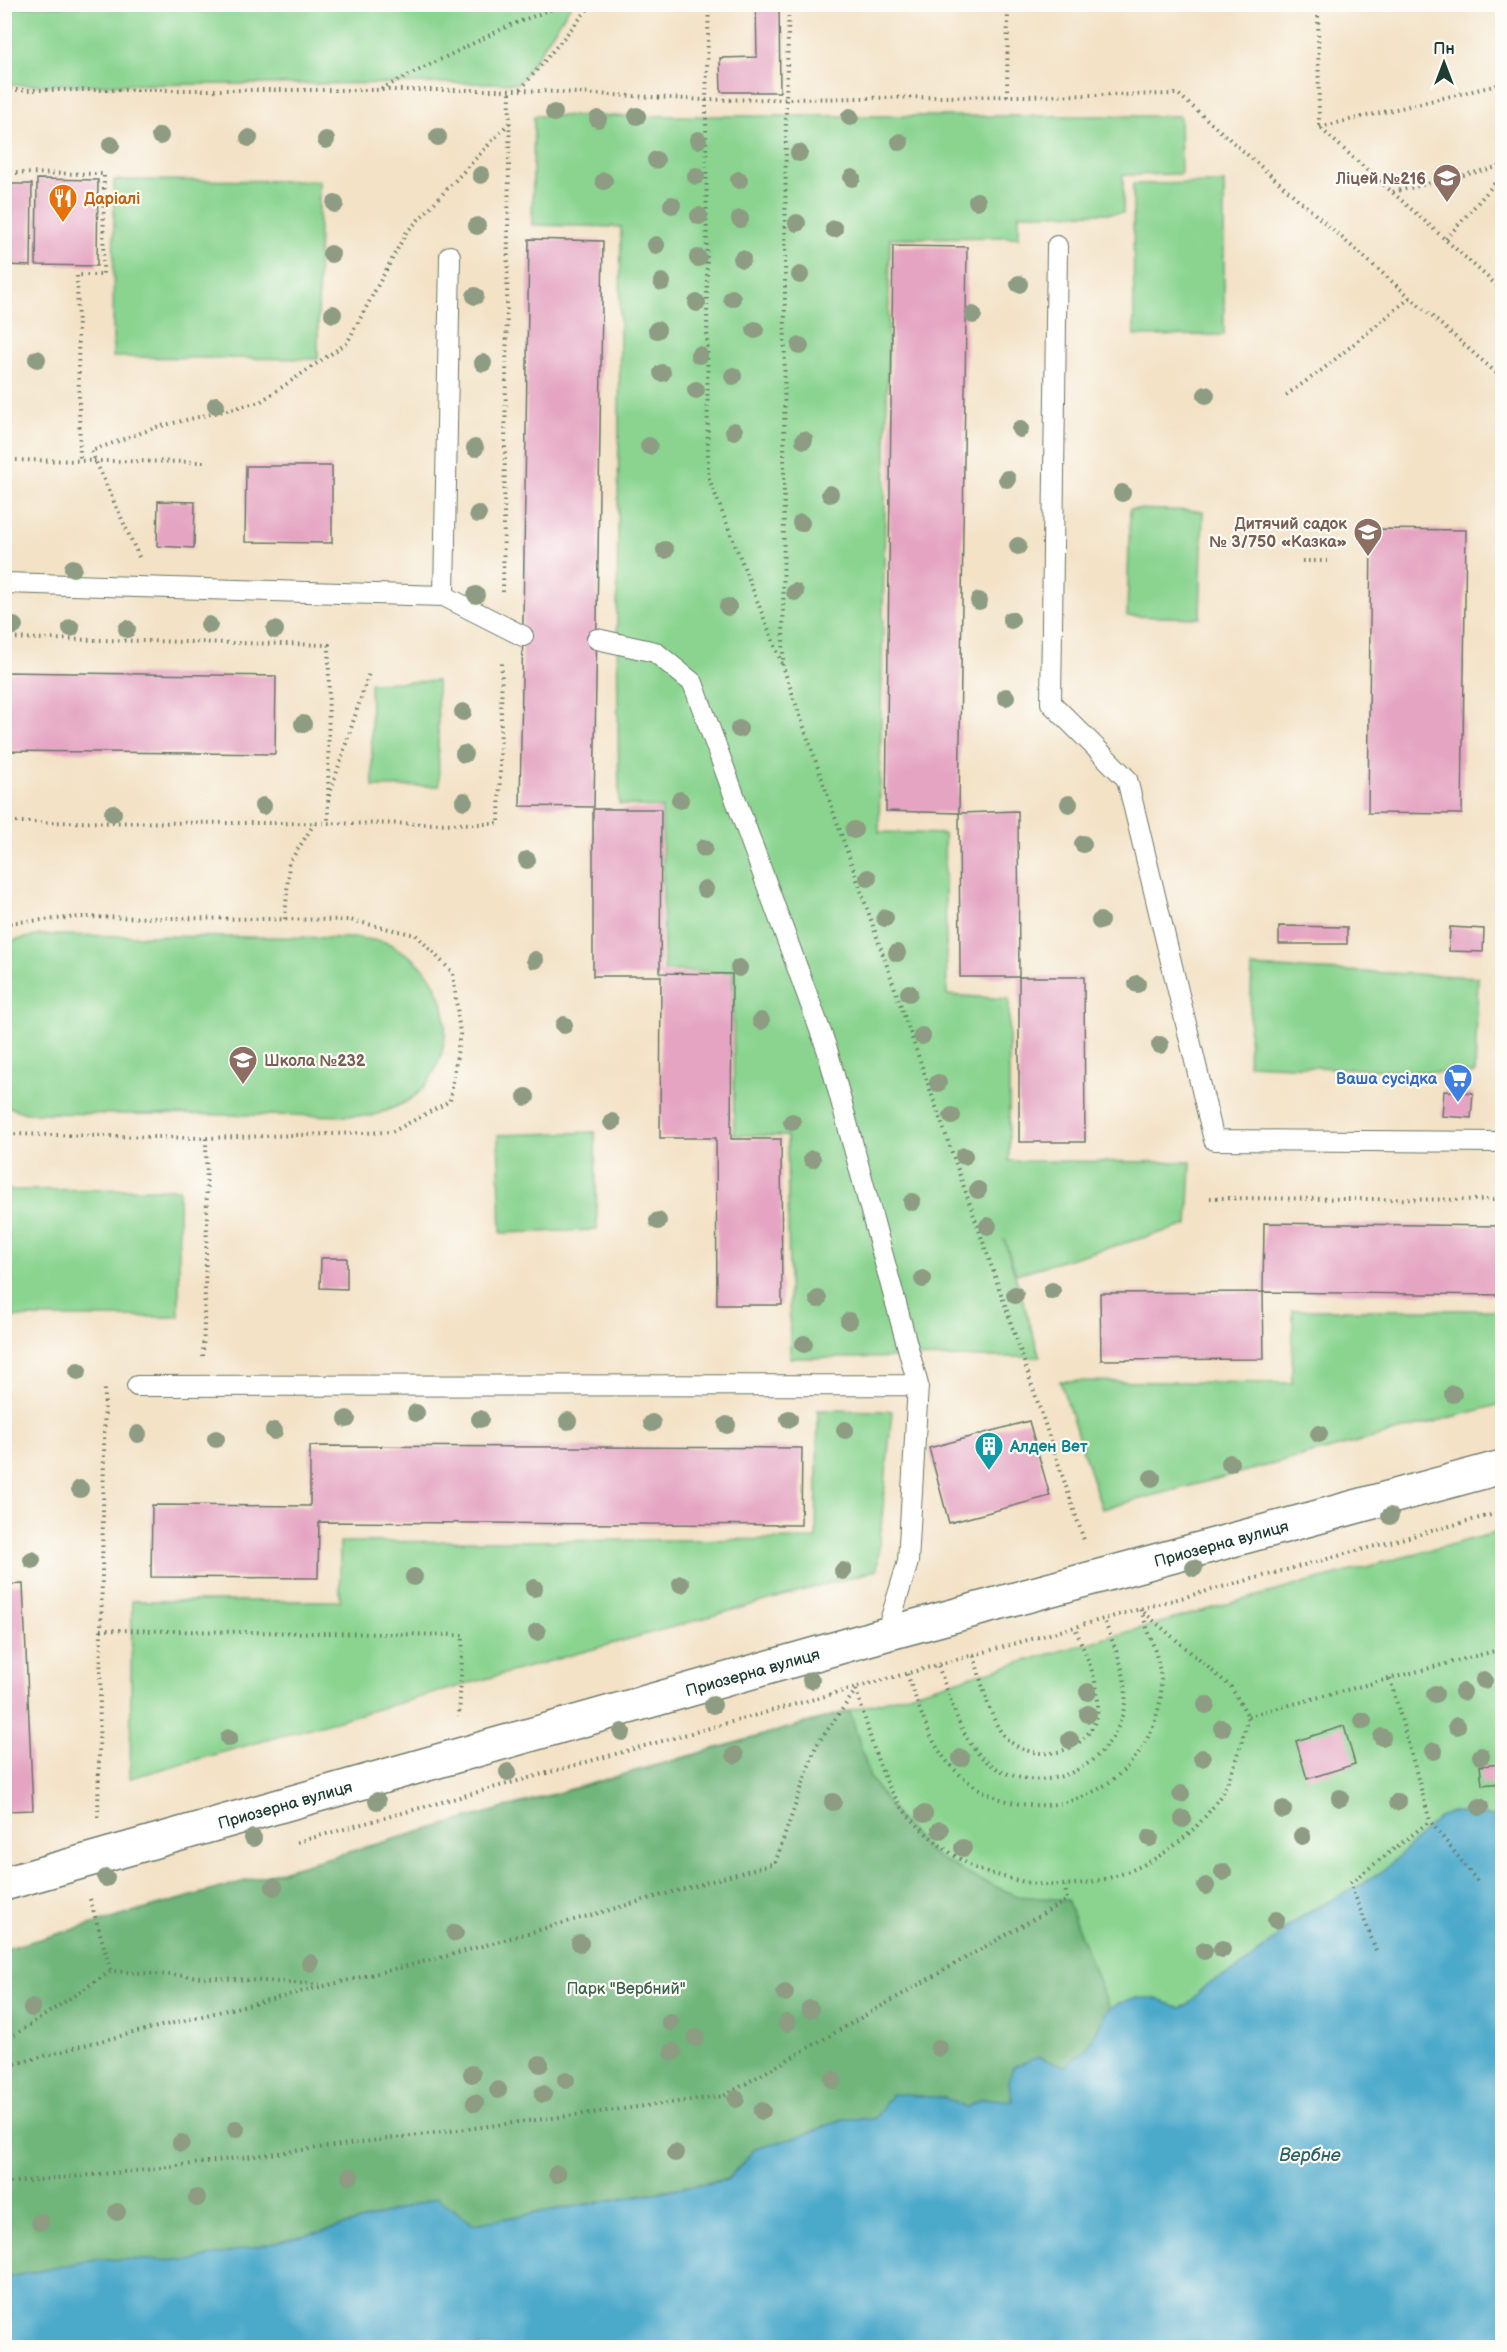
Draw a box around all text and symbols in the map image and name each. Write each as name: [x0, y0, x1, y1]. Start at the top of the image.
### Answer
north arrow: [1414, 33, 1474, 93]
text: Пн: [1433, 40, 1455, 59]
school or university icon: Ліцей №216: [1431, 162, 1463, 204]
place label: Ліцей №216: [1335, 170, 1426, 189]
restaurant icon: Даріалі: [47, 182, 79, 224]
place label: Даріалі: [84, 190, 140, 209]
place label: Дитячий садок № 3/750 «Казка»: [1209, 515, 1347, 552]
school or university icon: Дитячий садок № 3/750 «Казка»: [1352, 516, 1384, 558]
school or university icon: Школа №232: [227, 1044, 259, 1086]
place label: Школа №232: [264, 1052, 366, 1071]
supermarket icon: Ваша сусідка: [1442, 1062, 1474, 1104]
place label: Ваша сусідка: [1336, 1070, 1438, 1089]
building icon: Алден Вет: [973, 1430, 1005, 1472]
place label: Алден Вет: [1009, 1438, 1088, 1457]
street label: Приозерна вулиця: [1152, 1517, 1291, 1572]
street label: Приозерна вулиця: [684, 1645, 822, 1701]
street label: Приозерна вулиця: [216, 1778, 355, 1834]
park label: Парк "Вербний": [566, 1980, 686, 1999]
water label: Вербне: [1279, 2145, 1341, 2166]

